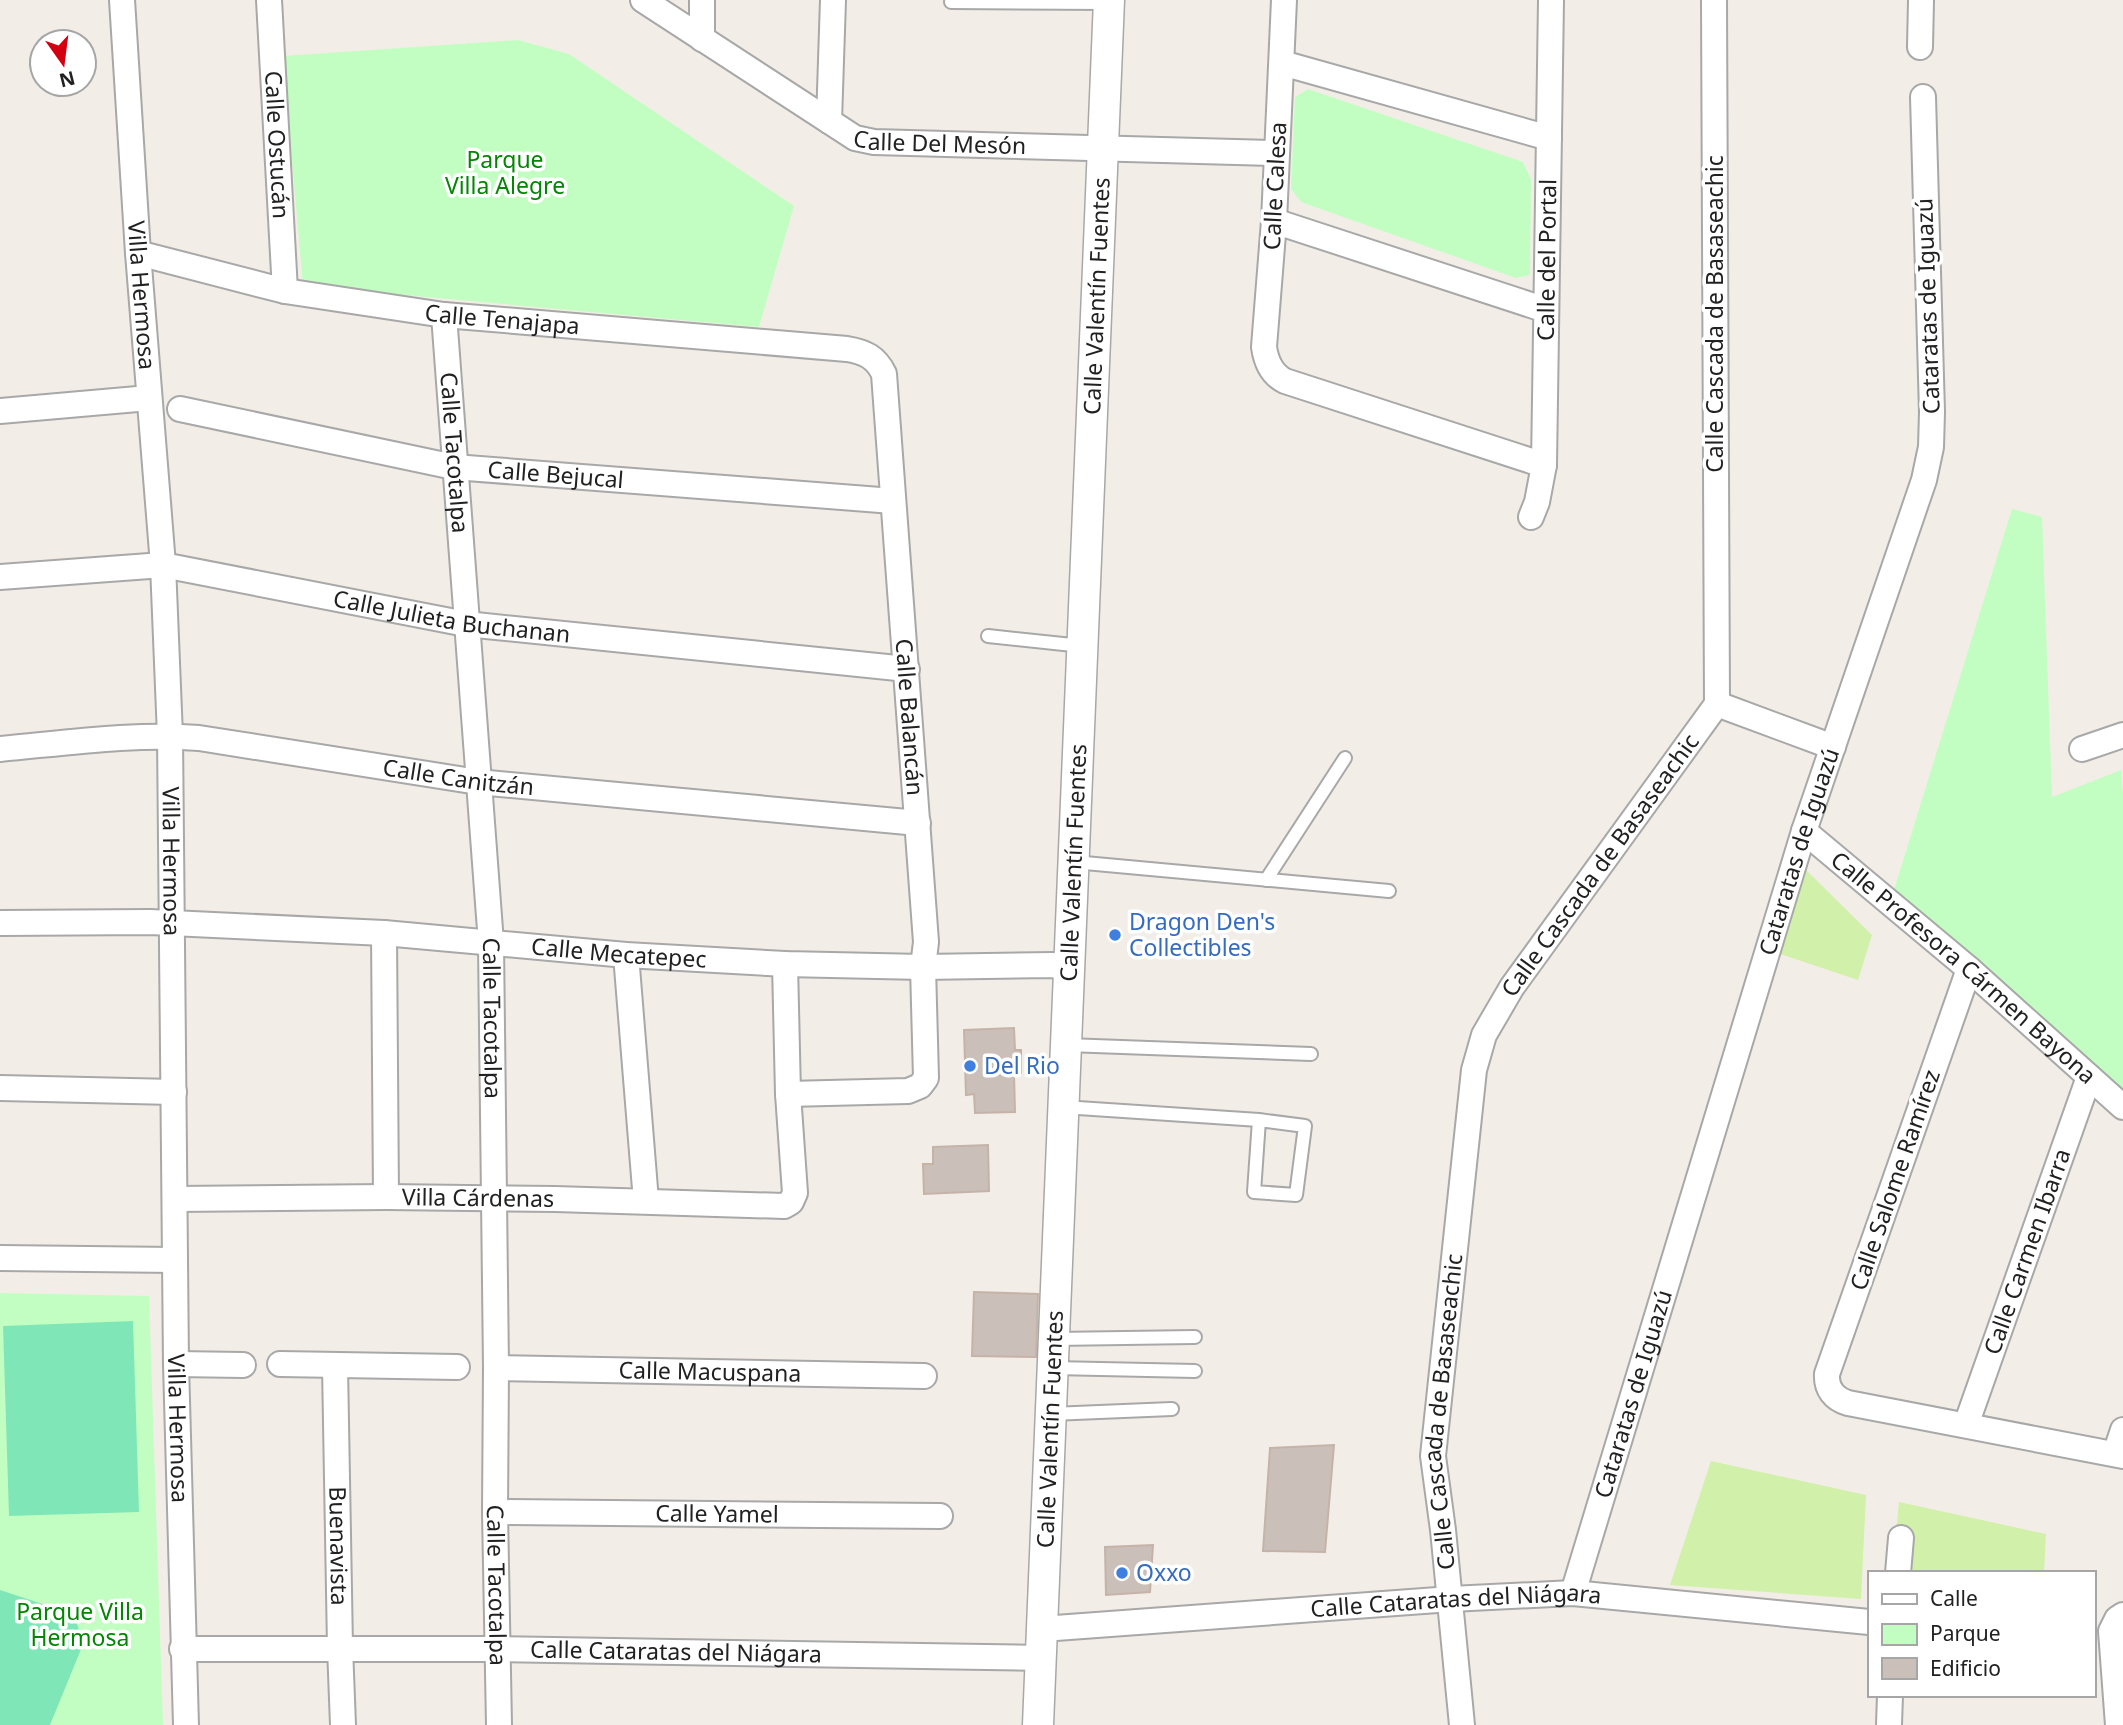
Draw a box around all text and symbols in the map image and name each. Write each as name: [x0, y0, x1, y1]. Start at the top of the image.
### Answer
north arrow: [28, 28, 98, 98]
text: N: [56, 65, 78, 94]
street label: Calle Ostucán: [258, 70, 298, 219]
street label: Calle Del Mesón: [850, 121, 1027, 161]
street label: Calle Calesa: [1255, 121, 1293, 251]
park label: Parque Villa Alegre: [445, 143, 565, 201]
street label: Calle Cascada de Basaseachic: [1698, 155, 1730, 473]
street label: Calle Valentín Fuentes: [1075, 177, 1117, 416]
street label: Calle del Portal: [1529, 179, 1563, 341]
street label: Cataratas de Iguazú: [1907, 198, 1947, 415]
street label: Villa Hermosa: [121, 220, 164, 371]
street label: Calle Tenajapa: [423, 295, 581, 341]
street label: Calle Tacotalpa: [433, 371, 477, 534]
street label: Calle Bejucal: [487, 453, 625, 495]
street label: Calle Julieta Buchanan: [331, 582, 572, 650]
street label: Calle Balancán: [889, 637, 932, 797]
street label: Calle Cascada de Basaseachic: [1493, 727, 1706, 1002]
street label: Calle Valentín Fuentes: [1052, 743, 1093, 982]
street label: Cataratas de Iguazú: [1750, 743, 1846, 959]
street label: Calle Canitzán: [381, 750, 535, 802]
street label: Villa Hermosa: [155, 786, 189, 936]
street label: Calle Profesora Cármen Bayona: [1825, 843, 2104, 1091]
place label: Dragon Den's Collectibles: [1129, 905, 1275, 963]
marker: Dragon Den's Collectibles: [1107, 927, 1123, 943]
street label: Calle Mecatepec: [530, 929, 707, 975]
street label: Calle Tacotalpa: [476, 937, 510, 1099]
place label: Del Rio: [984, 1049, 1060, 1081]
marker: Del Rio: [962, 1058, 978, 1074]
street label: Calle Salome Ramírez: [1841, 1065, 1947, 1294]
street label: Calle Carmen Ibarra: [1975, 1144, 2077, 1358]
street label: Villa Cárdenas: [402, 1180, 554, 1214]
street label: Calle Cascada de Basaseachic: [1415, 1252, 1469, 1571]
street label: Cataratas de Iguazú: [1586, 1286, 1679, 1502]
street label: Calle Valentín Fuentes: [1028, 1310, 1070, 1549]
street label: Villa Hermosa: [161, 1353, 197, 1503]
street label: Calle Macuspana: [618, 1353, 802, 1389]
street label: Buenavista: [322, 1486, 356, 1606]
street label: Calle Yamel: [655, 1496, 779, 1530]
street label: Calle Tacotalpa: [480, 1504, 515, 1666]
place label: Oxxo: [1136, 1556, 1192, 1588]
marker: Oxxo: [1114, 1565, 1130, 1581]
legend: [1868, 1571, 2095, 1697]
street label: Calle Cataratas del Niágara: [1309, 1575, 1603, 1624]
text: Calle: [1930, 1584, 1978, 1612]
park label: Parque Villa Hermosa: [16, 1595, 144, 1653]
text: Parque: [1930, 1619, 2000, 1647]
street label: Calle Cataratas del Niágara: [530, 1633, 822, 1669]
text: Edificio: [1930, 1654, 2001, 1682]

